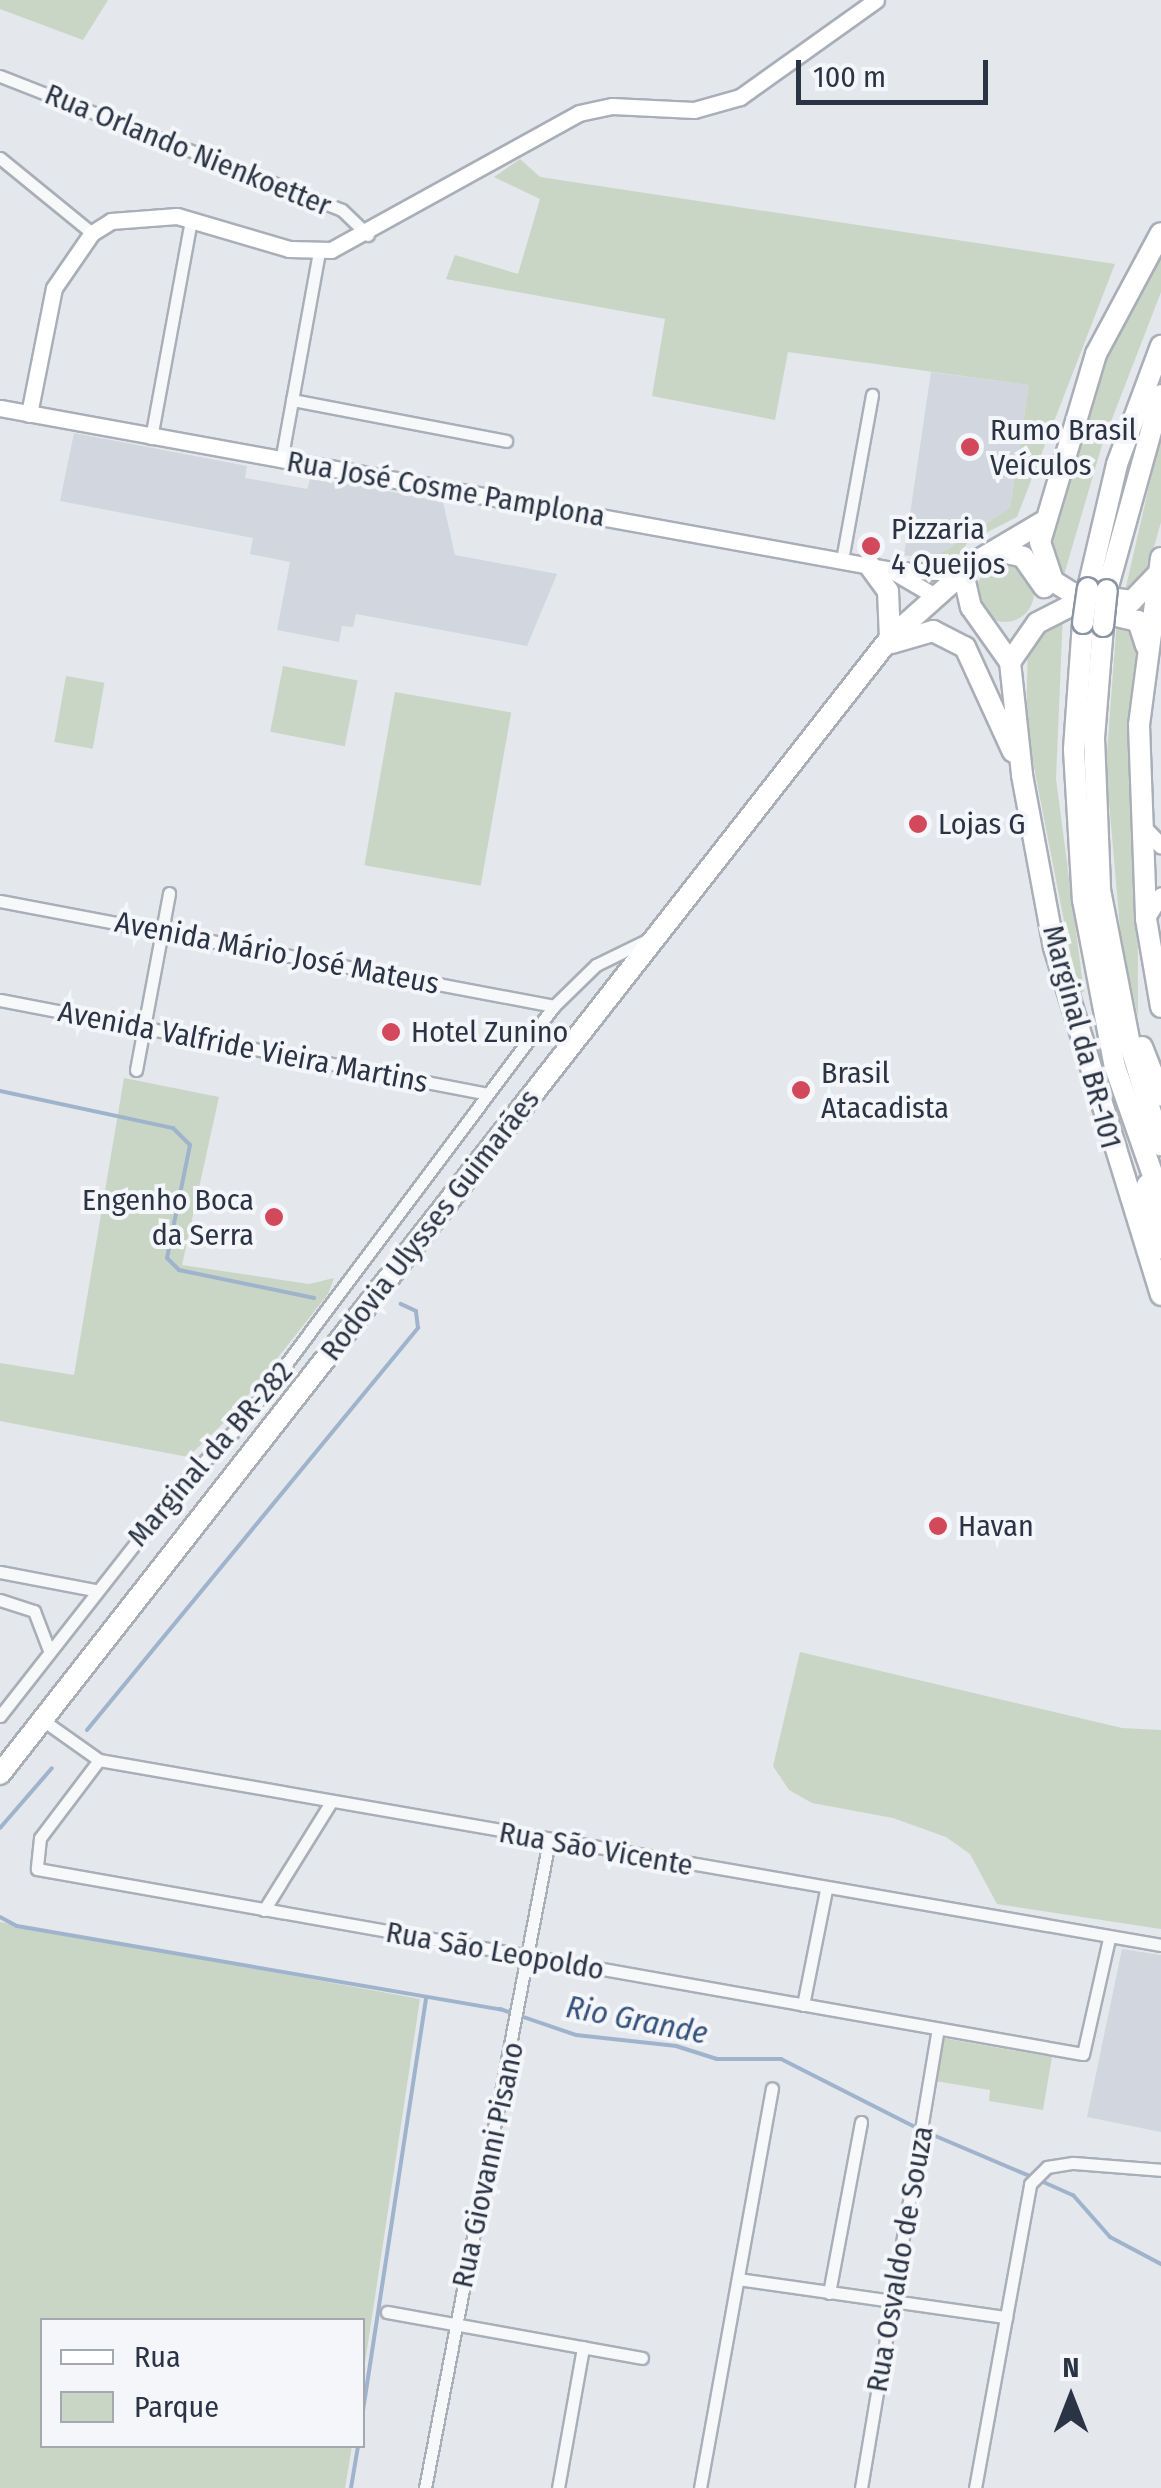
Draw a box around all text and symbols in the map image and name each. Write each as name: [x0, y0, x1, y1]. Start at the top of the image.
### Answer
scale bar: [801, 40, 994, 102]
text: 100 m: [813, 59, 886, 95]
street label: Rua Orlando Nienkoetter: [40, 76, 336, 224]
place label: Rumo Brasil Veículos: [990, 412, 1137, 482]
marker: Rumo Brasil Veículos: [959, 436, 981, 458]
street label: Rua José Cosme Pamplona: [284, 443, 608, 535]
place label: Pizzaria 4 Queijos: [891, 511, 1006, 582]
marker: Pizzaria 4 Queijos: [860, 535, 882, 557]
place label: Lojas G: [938, 806, 1026, 842]
marker: Lojas G: [907, 813, 929, 835]
street label: Avenida Mário José Mateus: [112, 904, 442, 1002]
street label: Marginal da BR-101: [1035, 921, 1129, 1153]
street label: Avenida Valfride Vieira Martins: [55, 993, 431, 1101]
place label: Hotel Zunino: [411, 1014, 568, 1050]
marker: Hotel Zunino: [380, 1021, 402, 1043]
place label: Brasil Atacadista: [821, 1055, 949, 1126]
marker: Brasil Atacadista: [790, 1079, 812, 1101]
street label: Rodovia Ulysses Guimarães: [313, 1082, 547, 1368]
place label: Engenho Boca da Serra: [82, 1182, 254, 1252]
marker: Engenho Boca da Serra: [263, 1206, 285, 1228]
street label: Marginal da BR-282: [120, 1354, 300, 1554]
place label: Havan: [958, 1508, 1034, 1544]
marker: Havan: [927, 1515, 949, 1537]
street label: Rua São Vicente: [496, 1814, 696, 1884]
street label: Rua São Leopoldo: [383, 1914, 607, 1988]
water label: Rio Grande: [563, 1987, 711, 2053]
street label: Rua Giovanni Pisano: [444, 2039, 532, 2291]
street label: Rua Osvaldo de Souza: [859, 2123, 941, 2395]
legend: [40, 2318, 365, 2448]
text: Rua: [134, 2339, 181, 2375]
north arrow: [1021, 2348, 1121, 2448]
text: N: [1063, 2351, 1079, 2384]
text: Parque: [134, 2389, 219, 2425]

